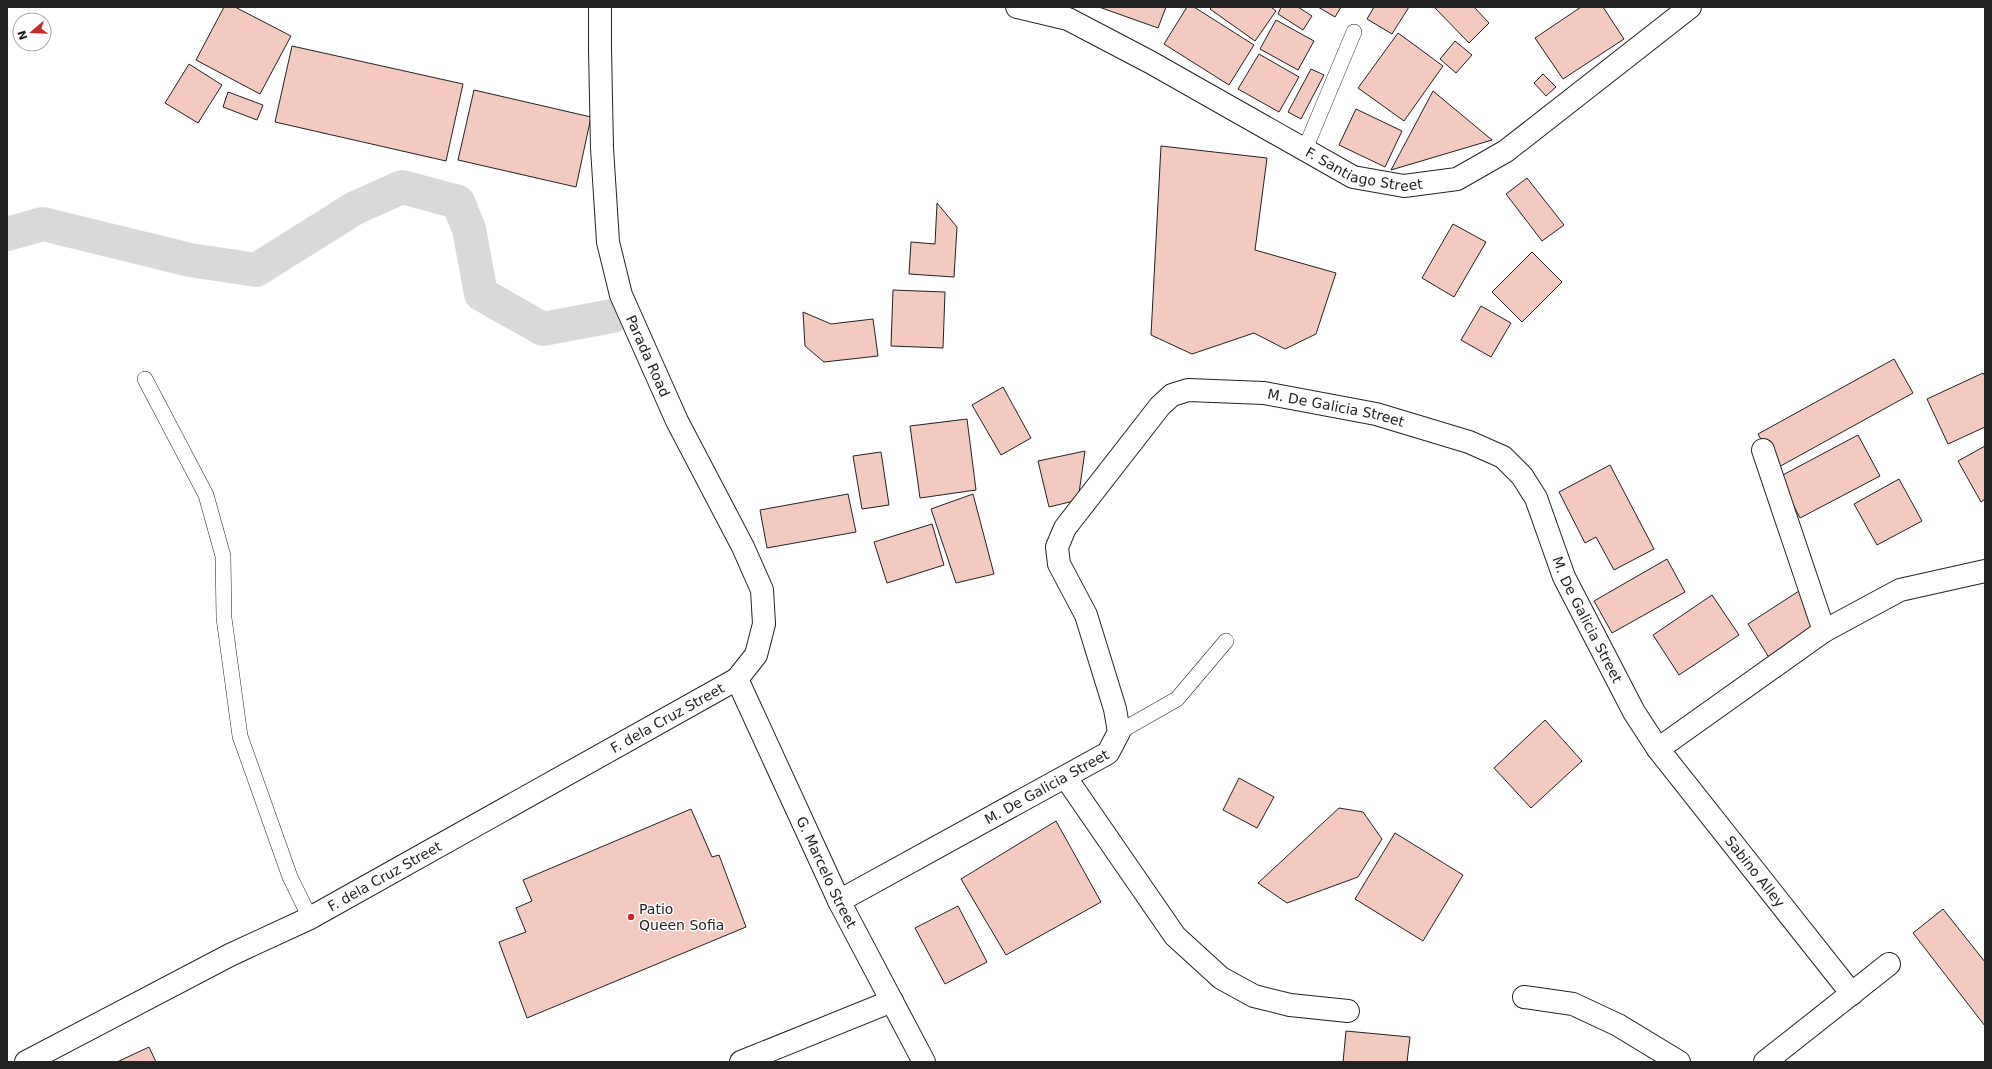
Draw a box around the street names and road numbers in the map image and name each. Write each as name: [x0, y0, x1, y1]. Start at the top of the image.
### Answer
street label: F. Santiago Street: [1303, 144, 1424, 194]
street label: Parada Road: [623, 313, 673, 399]
street label: M. De Galicia Street: [1266, 386, 1407, 430]
street label: M. De Galicia Street: [1549, 554, 1626, 686]
street label: F. dela Cruz Street: [608, 680, 728, 756]
street label: M. De Galicia Street: [982, 746, 1112, 827]
street label: G. Marcelo Street: [793, 814, 860, 931]
street label: Sabino Alley: [1722, 833, 1788, 910]
street label: F. dela Cruz Street: [325, 838, 445, 914]

